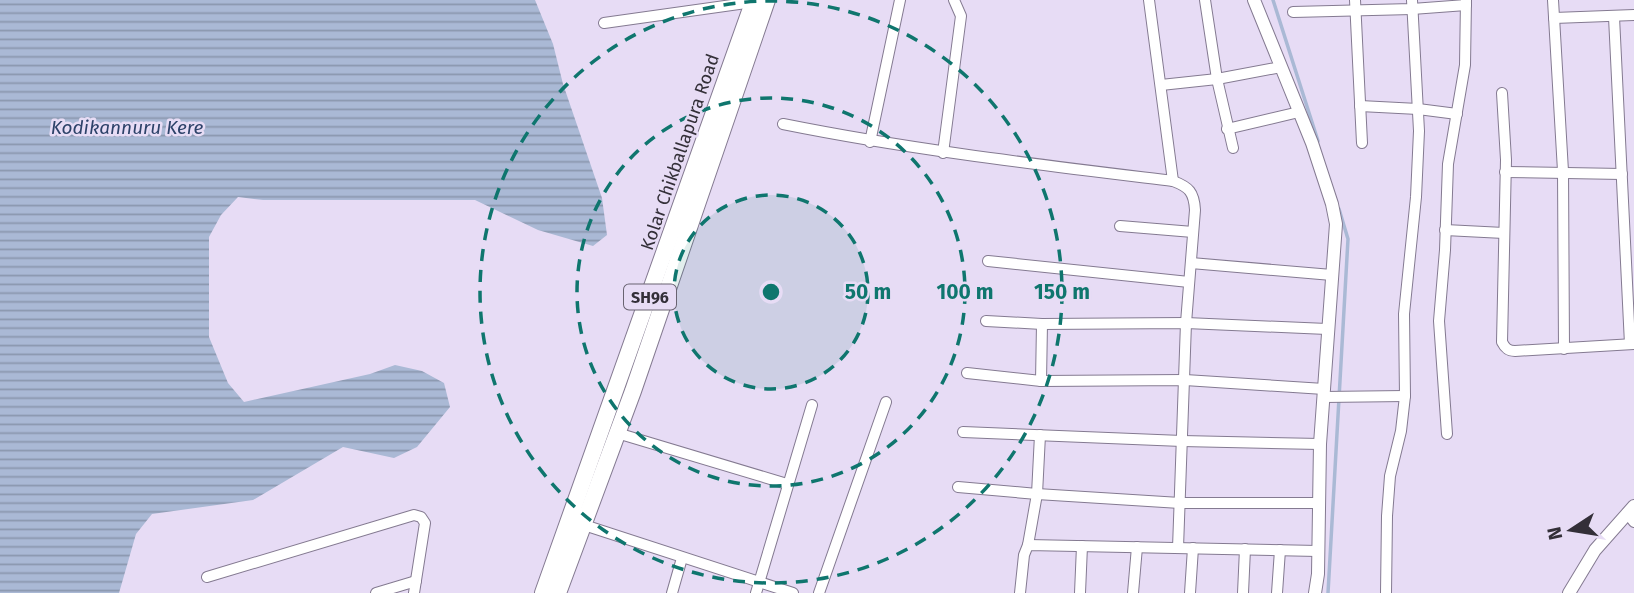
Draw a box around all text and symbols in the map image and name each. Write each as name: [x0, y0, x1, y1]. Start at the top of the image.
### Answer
street label: Kolar Chikballapura Road: [636, 51, 724, 253]
water label: Kodikannuru Kere: [51, 116, 203, 139]
text: 50 m: [845, 279, 891, 305]
text: 100 m: [936, 279, 994, 305]
text: 150 m: [1034, 279, 1090, 305]
centre of rings: [759, 280, 783, 304]
road number: SH96: [624, 284, 676, 310]
north arrow: [1536, 495, 1606, 565]
text: N: [1542, 525, 1567, 542]

